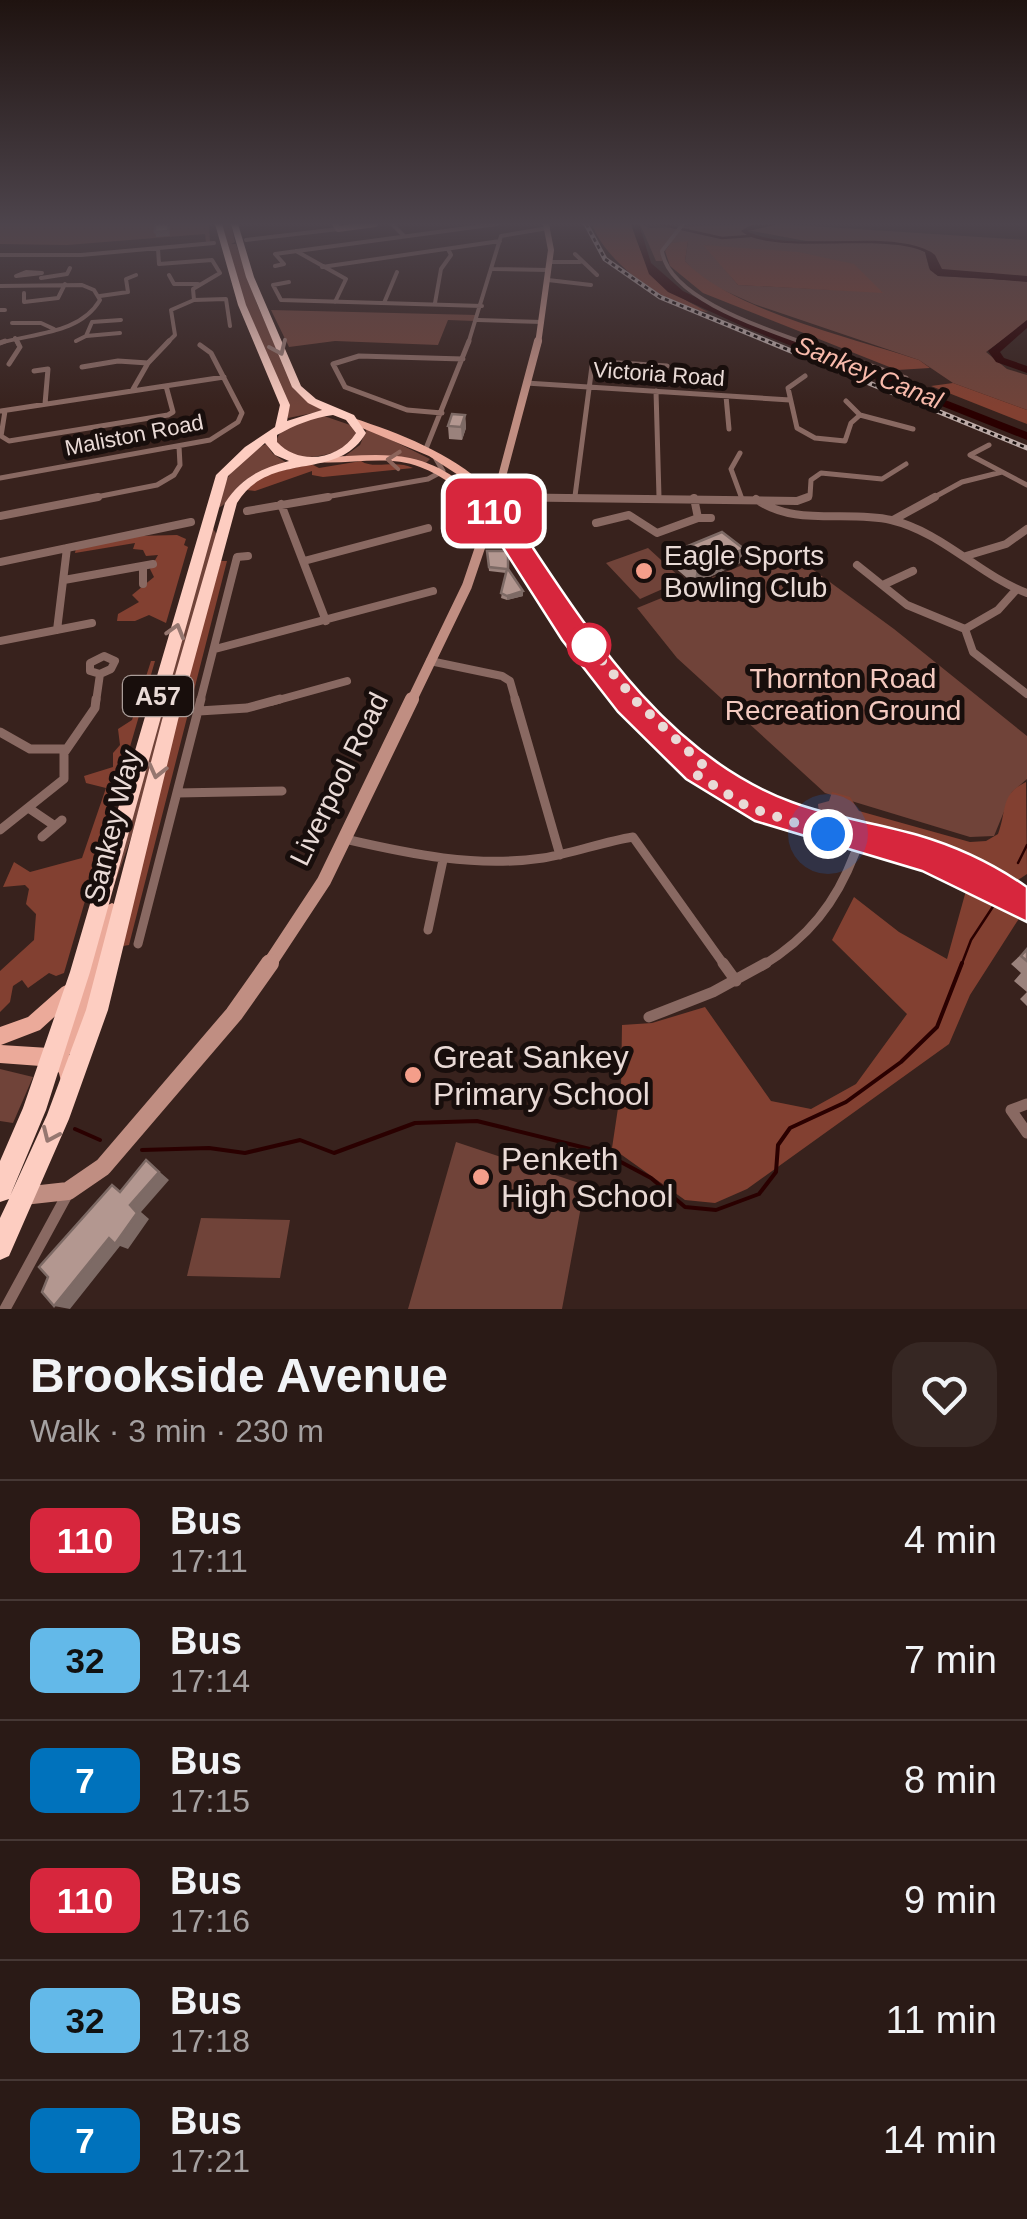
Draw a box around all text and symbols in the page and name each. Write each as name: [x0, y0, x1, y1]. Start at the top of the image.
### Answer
water label: Sankey Canal: [792, 330, 948, 415]
one-way arrow: [267, 338, 287, 356]
street label: Victoria Road: [592, 357, 726, 391]
street label: Maliston Road: [63, 409, 205, 461]
one-way arrow: [385, 449, 401, 471]
line badge: 110: [436, 478, 552, 544]
text: 110: [466, 492, 522, 531]
place label: Eagle Sports Bowling Club: [664, 540, 827, 603]
marker: Eagle Sports Bowling Club: [633, 560, 655, 582]
one-way arrow: [164, 623, 185, 640]
unlabelled marker: [568, 624, 610, 666]
park label: Thornton Road Recreation Ground: [725, 663, 961, 726]
road number: A57: [123, 676, 193, 716]
street label: Liverpool Road: [284, 688, 394, 870]
street label: Sankey Way: [78, 746, 146, 906]
one-way arrow: [147, 762, 168, 779]
your location: [803, 809, 853, 859]
place label: Great Sankey Primary School: [433, 1039, 650, 1112]
marker: Great Sankey Primary School: [402, 1064, 424, 1086]
one-way arrow: [42, 1125, 62, 1143]
place label: Penketh High School: [501, 1141, 674, 1214]
marker: Penketh High School: [470, 1166, 492, 1188]
button: heart: [892, 1342, 997, 1447]
text: Brookside Avenue: [30, 1349, 448, 1402]
text: Walk · 3 min · 230 m: [30, 1413, 324, 1449]
text: Bus: [170, 1500, 242, 1542]
text: 4 min: [904, 1519, 997, 1561]
text: 110: [57, 1521, 113, 1560]
text: 17:11: [170, 1543, 248, 1579]
text: Bus: [170, 1620, 242, 1662]
text: 7 min: [904, 1639, 997, 1681]
text: 32: [66, 1641, 104, 1680]
text: 17:14: [170, 1663, 250, 1699]
text: Bus: [170, 1740, 242, 1782]
text: 8 min: [904, 1759, 997, 1801]
text: 7: [75, 1761, 95, 1800]
text: 17:15: [170, 1783, 250, 1819]
text: Bus: [170, 1860, 242, 1902]
text: 9 min: [904, 1879, 997, 1921]
text: 110: [57, 1881, 113, 1920]
text: 17:16: [170, 1903, 250, 1939]
text: Bus: [170, 1980, 242, 2022]
text: 11 min: [886, 1999, 997, 2041]
text: 32: [66, 2001, 104, 2040]
text: 17:18: [170, 2023, 250, 2059]
text: Bus: [170, 2100, 242, 2142]
text: 14 min: [883, 2119, 997, 2161]
text: 7: [75, 2121, 95, 2160]
text: 17:21: [170, 2143, 250, 2179]

